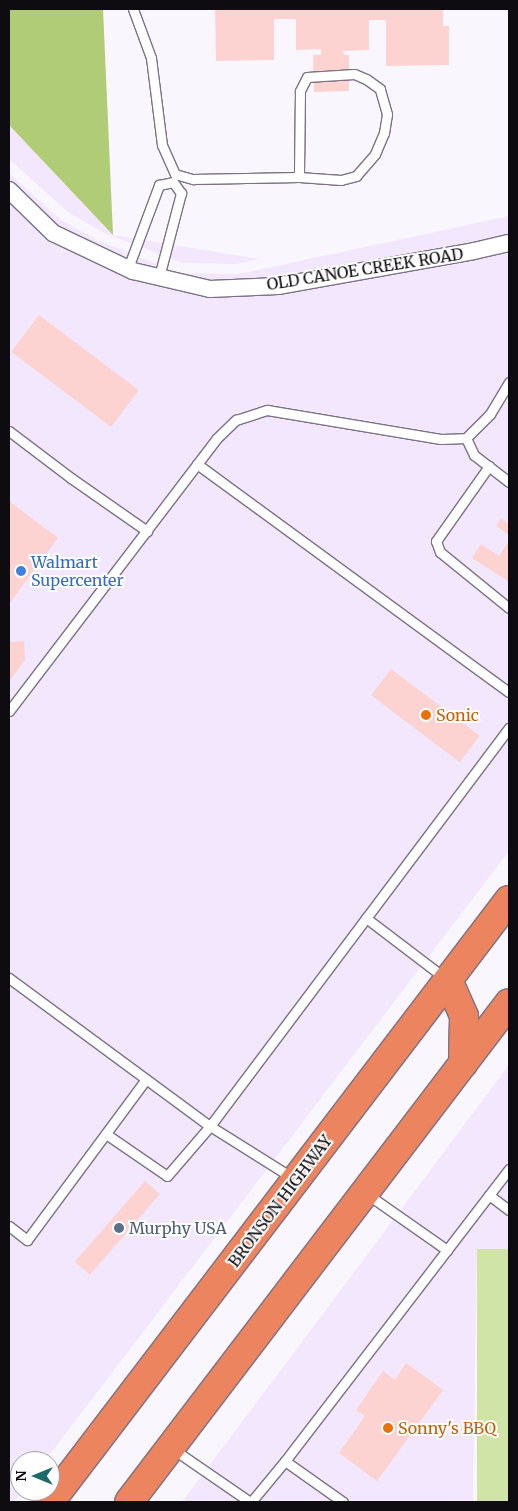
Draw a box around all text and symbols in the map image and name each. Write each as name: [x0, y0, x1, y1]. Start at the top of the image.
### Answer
street label: OLD CANOE CREEK ROAD: [265, 244, 465, 294]
place label: Walmart Supercenter: [31, 552, 124, 590]
marker: Walmart Supercenter: [15, 565, 27, 577]
place label: Sonic: [436, 705, 479, 725]
marker: Sonic: [420, 709, 432, 721]
street label: BRONSON HIGHWAY: [224, 1131, 336, 1271]
place label: Murphy USA: [129, 1218, 227, 1238]
marker: Murphy USA: [113, 1222, 125, 1234]
place label: Sonny's BBQ: [398, 1418, 496, 1438]
marker: Sonny's BBQ: [382, 1422, 394, 1434]
north arrow: [10, 1451, 60, 1501]
text: N: [12, 1470, 30, 1482]

